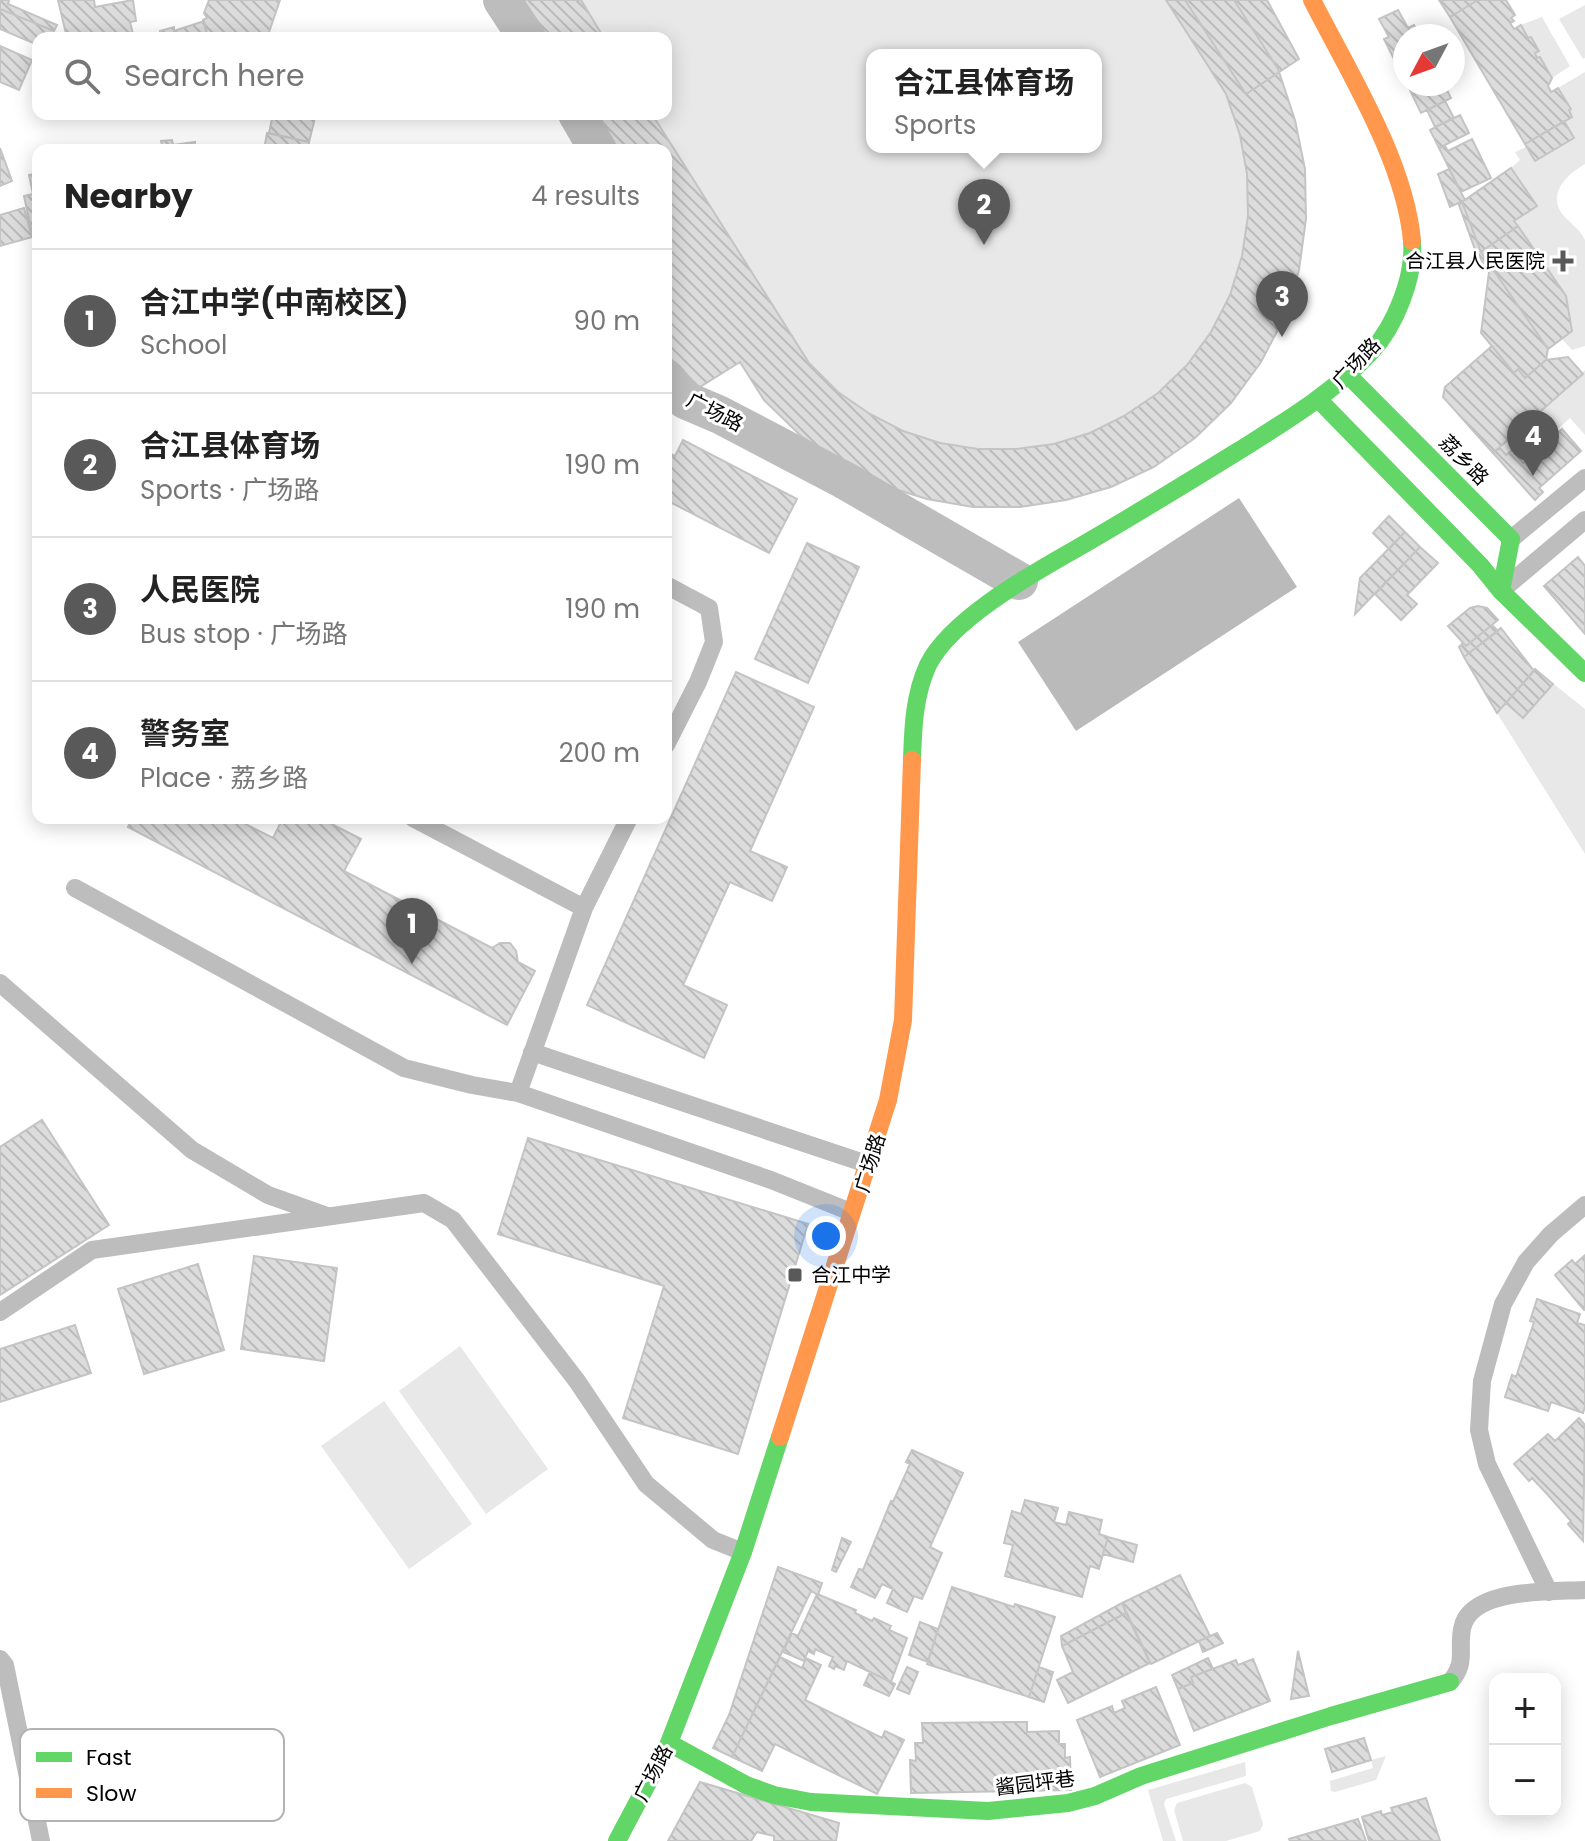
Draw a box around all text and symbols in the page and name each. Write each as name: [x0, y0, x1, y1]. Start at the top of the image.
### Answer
north arrow: [1393, 24, 1465, 96]
search box: [32, 32, 672, 120]
popup: [866, 49, 1102, 153]
icon: search: [60, 54, 104, 98]
text: Search here: [124, 54, 305, 97]
text: 合江县体育场: [894, 61, 1074, 104]
text: Sports: [894, 107, 976, 143]
text: Nearby: [64, 172, 193, 220]
text: 4 results: [531, 178, 640, 214]
pin: 2: [958, 179, 1010, 245]
place label: 合江县人民医院: [1405, 247, 1545, 275]
marker: 合江县人民医院: [1552, 250, 1574, 272]
pin: 3: [1256, 271, 1308, 337]
text: 合江中学(中南校区): [140, 281, 409, 324]
text: 1: [85, 303, 95, 339]
text: 90 m: [574, 303, 640, 339]
text: School: [140, 327, 227, 363]
street label: 广场路: [1325, 332, 1387, 394]
street label: 广场路: [682, 386, 748, 438]
pin: 4: [1507, 410, 1559, 476]
text: 合江县体育场: [140, 424, 320, 467]
street label: 荔乡路: [1433, 429, 1495, 491]
text: 2: [83, 447, 97, 483]
text: 190 m: [565, 447, 640, 483]
text: Sports · 广场路: [140, 472, 320, 508]
text: 人民医院: [140, 568, 260, 611]
text: 3: [82, 591, 98, 627]
text: 190 m: [565, 591, 640, 627]
text: Bus stop · 广场路: [140, 616, 348, 652]
text: 警务室: [140, 712, 230, 755]
text: 4: [81, 735, 99, 771]
text: 200 m: [559, 735, 640, 771]
text: Place · 荔乡路: [140, 760, 308, 796]
pin: 1: [386, 898, 438, 964]
street label: 广场路: [848, 1130, 892, 1196]
your location: [806, 1216, 846, 1256]
place label: 合江中学: [811, 1261, 891, 1289]
marker: 合江中学: [786, 1266, 804, 1284]
map controls: [1489, 1673, 1561, 1817]
button: +: [1489, 1673, 1561, 1745]
legend: [20, 1729, 284, 1821]
street label: 广场路: [627, 1740, 679, 1806]
text: Fast: [86, 1742, 131, 1773]
button: −: [1489, 1745, 1561, 1817]
street label: 酱园坪巷: [994, 1764, 1076, 1802]
text: Slow: [86, 1778, 136, 1809]

